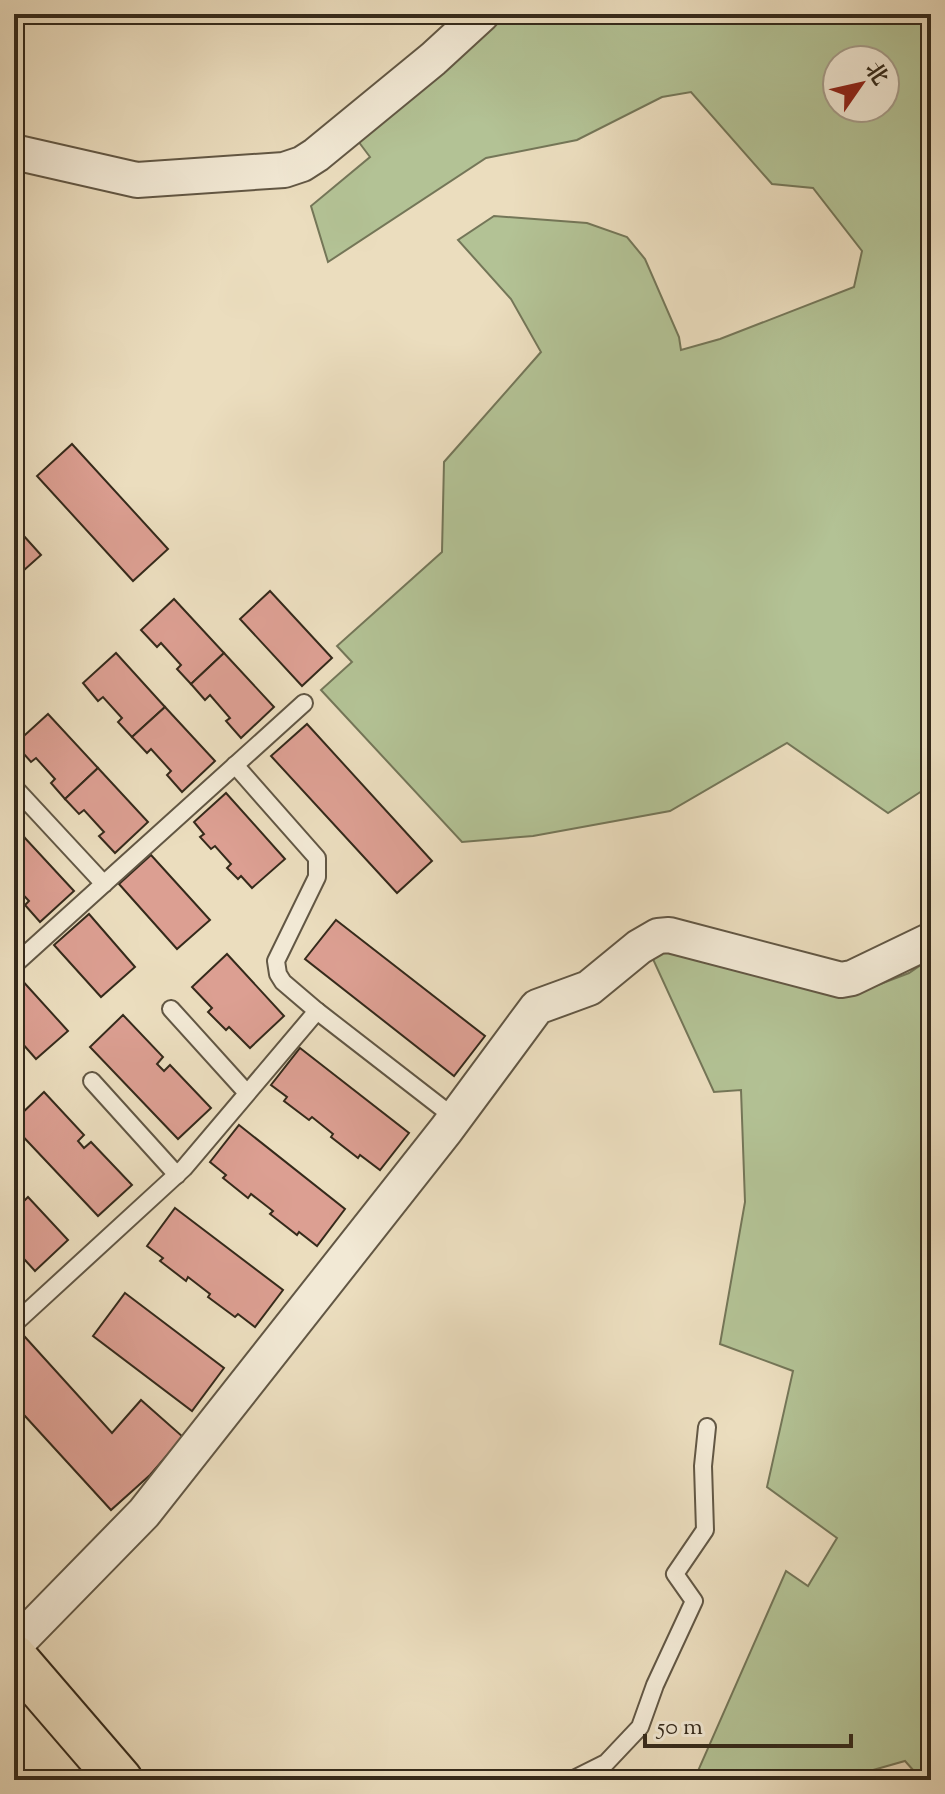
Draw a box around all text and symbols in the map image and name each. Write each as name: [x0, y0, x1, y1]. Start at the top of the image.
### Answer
north arrow: [821, 44, 901, 124]
text: 北: [856, 56, 895, 93]
scale bar: [645, 1698, 851, 1748]
text: 50 m: [655, 1711, 703, 1745]

